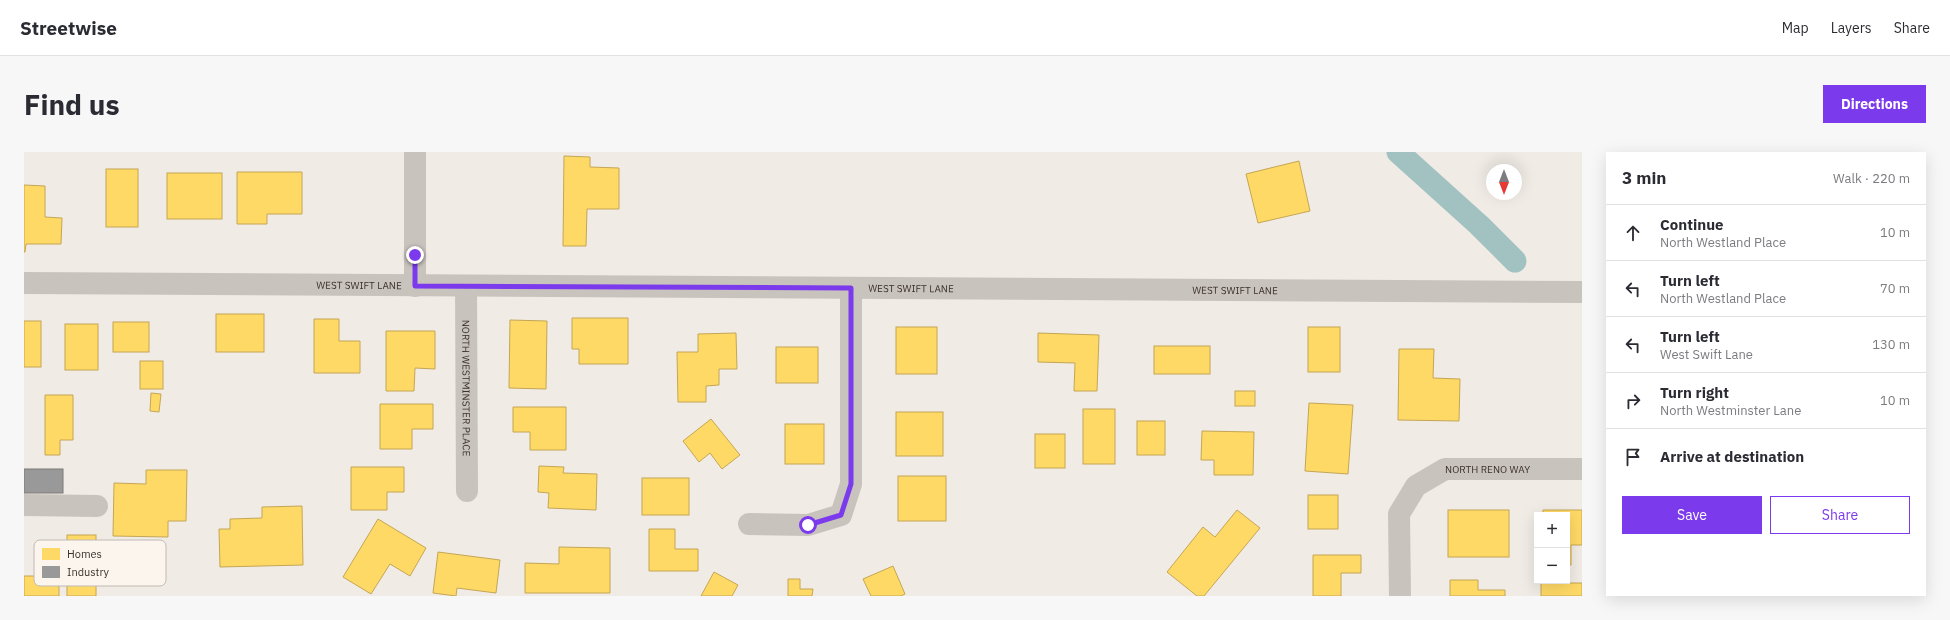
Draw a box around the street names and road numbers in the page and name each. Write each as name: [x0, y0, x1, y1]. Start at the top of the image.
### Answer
street label: WEST SWIFT LANE: [316, 279, 402, 292]
street label: WEST SWIFT LANE: [868, 282, 954, 295]
street label: WEST SWIFT LANE: [1192, 284, 1278, 297]
street label: NORTH WESTMINSTER PLACE: [459, 320, 473, 456]
street label: NORTH RENO WAY: [1445, 463, 1530, 476]

